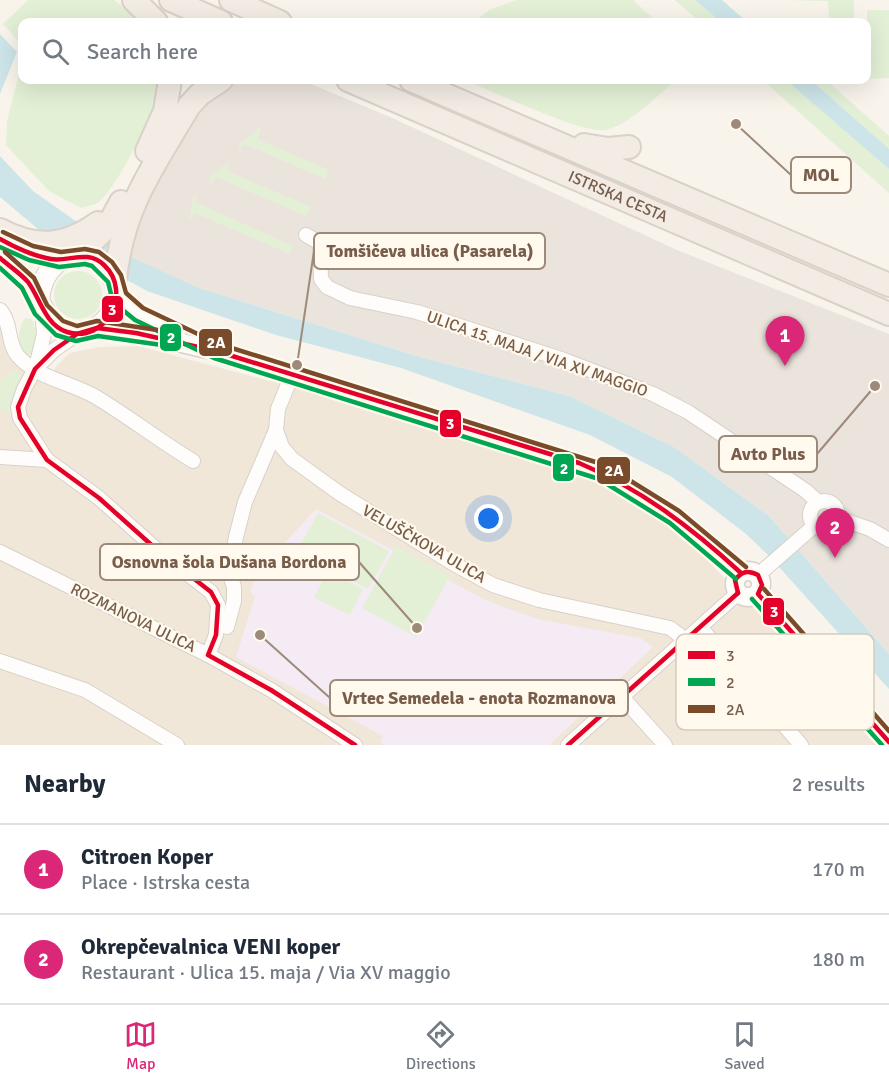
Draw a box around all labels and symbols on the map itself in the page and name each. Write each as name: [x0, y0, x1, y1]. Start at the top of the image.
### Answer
callout: MOL: [791, 157, 851, 193]
text: MOL: [803, 164, 840, 186]
street label: ISTRSKA CESTA: [565, 166, 671, 227]
callout: Tomšičeva ulica (Pasarela): [314, 233, 545, 269]
text: Tomšičeva ulica (Pasarela): [326, 240, 534, 262]
line badge: 3: [101, 295, 124, 323]
text: 3: [108, 300, 116, 320]
street label: ULICA 15. MAJA / VIA XV MAGGIO: [424, 307, 650, 401]
pin: 1: [766, 316, 804, 366]
line badge: 2: [159, 323, 182, 352]
text: 2: [167, 328, 175, 348]
line badge: 2A: [198, 328, 233, 357]
text: 2A: [207, 333, 226, 353]
line badge: 3: [439, 409, 462, 438]
text: 3: [446, 414, 454, 434]
callout: Avto Plus: [719, 436, 817, 472]
text: Avto Plus: [731, 443, 805, 465]
line badge: 2: [552, 453, 575, 482]
line badge: 2A: [596, 456, 631, 485]
text: 2: [560, 459, 568, 479]
text: 2A: [605, 461, 624, 481]
street label: VELUŠČKOVA ULICA: [358, 500, 490, 588]
your location: [474, 504, 503, 533]
pin: 2: [816, 508, 854, 558]
callout: Osnovna šola Dušana Bordona: [100, 544, 359, 580]
text: Osnovna šola Dušana Bordona: [112, 551, 346, 573]
street label: ROZMANOVA ULICA: [67, 579, 199, 657]
line badge: 3: [762, 597, 785, 626]
text: 3: [770, 602, 778, 622]
legend: [676, 634, 874, 730]
text: 3: [726, 646, 735, 666]
text: 2: [726, 673, 735, 693]
callout: Vrtec Semedela - enota Rozmanova: [330, 680, 628, 716]
text: Vrtec Semedela - enota Rozmanova: [342, 687, 616, 709]
text: 2A: [726, 700, 745, 720]

